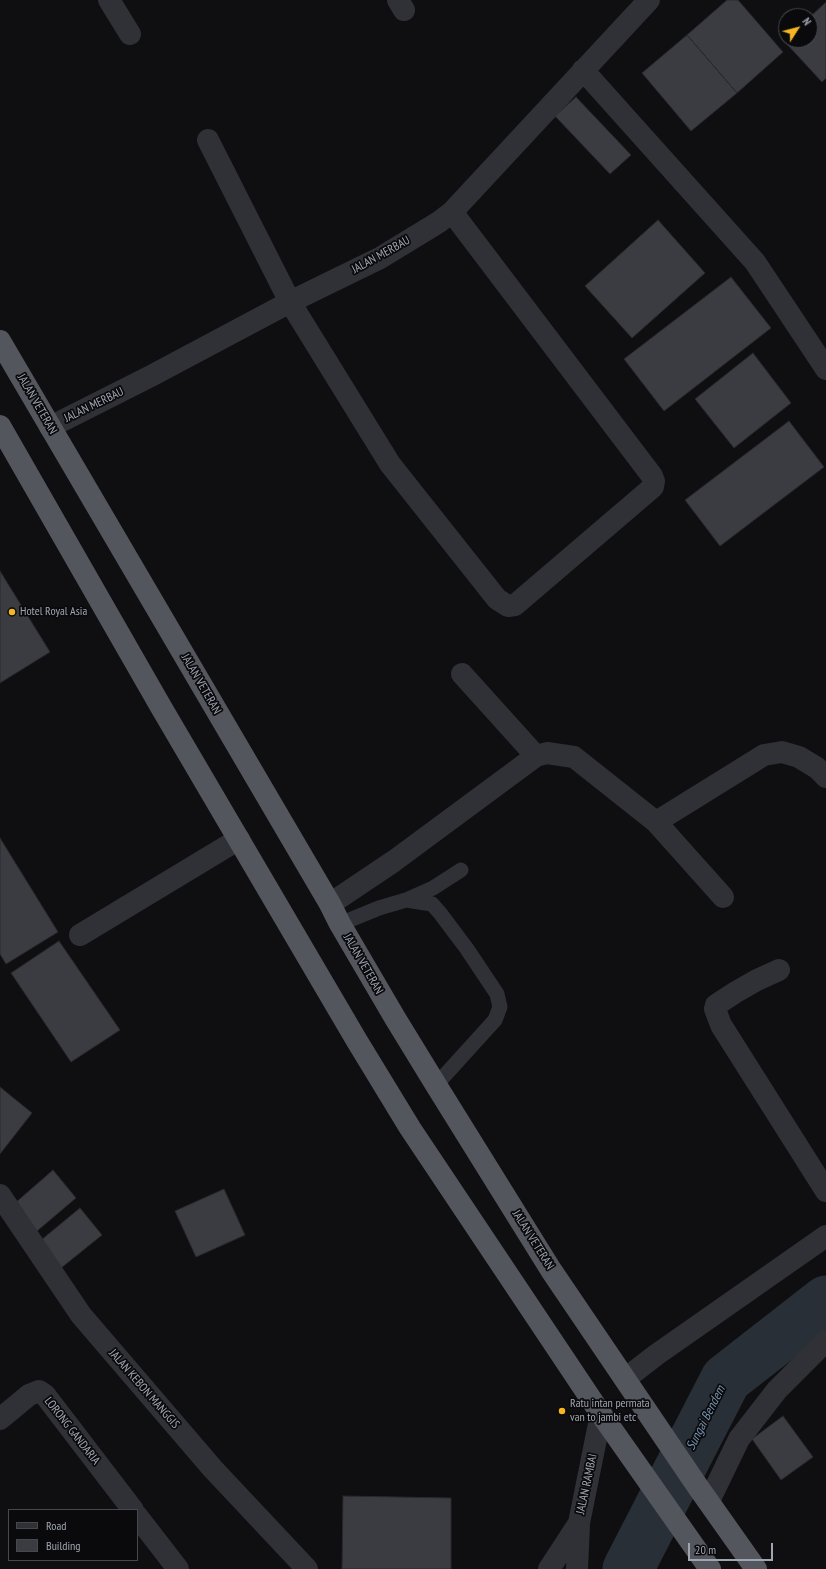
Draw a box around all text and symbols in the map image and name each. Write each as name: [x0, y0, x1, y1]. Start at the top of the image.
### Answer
north arrow: [778, 8, 818, 48]
text: N: [799, 15, 814, 28]
street label: JALAN MERBAU: [349, 233, 413, 277]
street label: JALAN VETERAN: [14, 371, 60, 437]
street label: JALAN MERBAU: [62, 384, 126, 426]
place label: Hotel Royal Asia: [20, 605, 87, 619]
marker: Hotel Royal Asia: [7, 607, 17, 617]
street label: JALAN VETERAN: [178, 651, 224, 717]
street label: JALAN VETERAN: [340, 931, 386, 997]
street label: JALAN VETERAN: [509, 1208, 557, 1272]
street label: JALAN KEBON MANGGIS: [106, 1346, 182, 1432]
water label: Sungai Bendem: [683, 1383, 729, 1453]
street label: LORONG GANDARIA: [41, 1394, 103, 1468]
place label: Ratu intan permata van to jambi etc: [570, 1397, 650, 1425]
marker: Ratu intan permata van to jambi etc: [557, 1406, 567, 1416]
street label: JALAN RAMBAI: [574, 1453, 600, 1515]
legend: [8, 1509, 138, 1561]
text: Road: [46, 1518, 66, 1533]
scale bar: [690, 1535, 775, 1561]
text: Building: [46, 1538, 81, 1553]
text: 20 m: [695, 1542, 716, 1557]

